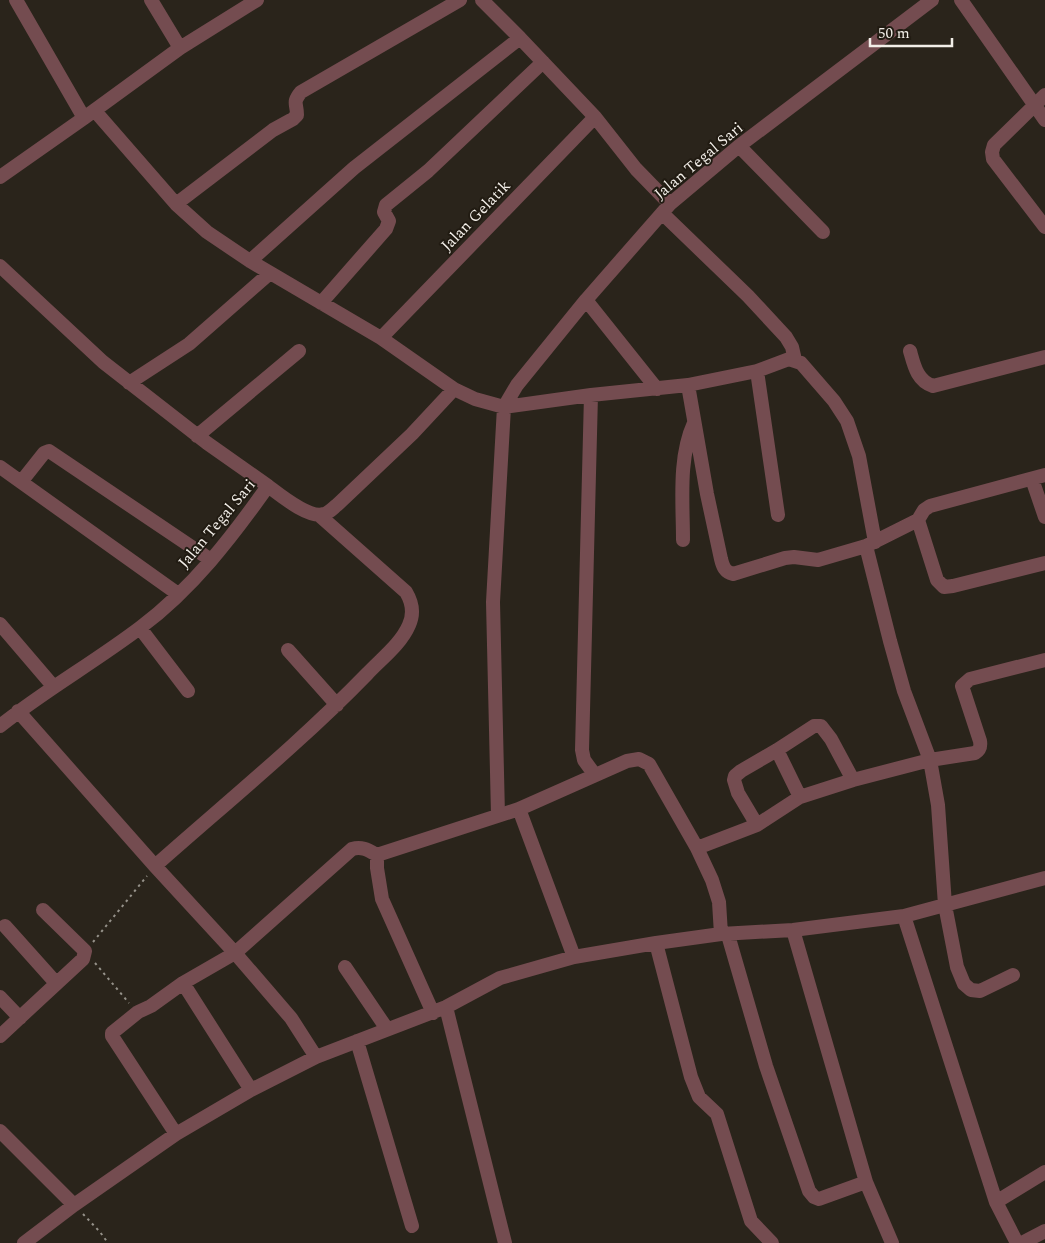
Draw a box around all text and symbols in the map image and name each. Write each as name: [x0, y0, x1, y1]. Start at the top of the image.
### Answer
scale bar: [870, 15, 952, 47]
text: 50 m: [878, 22, 910, 45]
street label: Jalan Tegal Sari: [649, 116, 749, 205]
street label: Jalan Gelatik: [435, 174, 516, 257]
street label: Jalan Tegal Sari: [172, 474, 261, 574]

